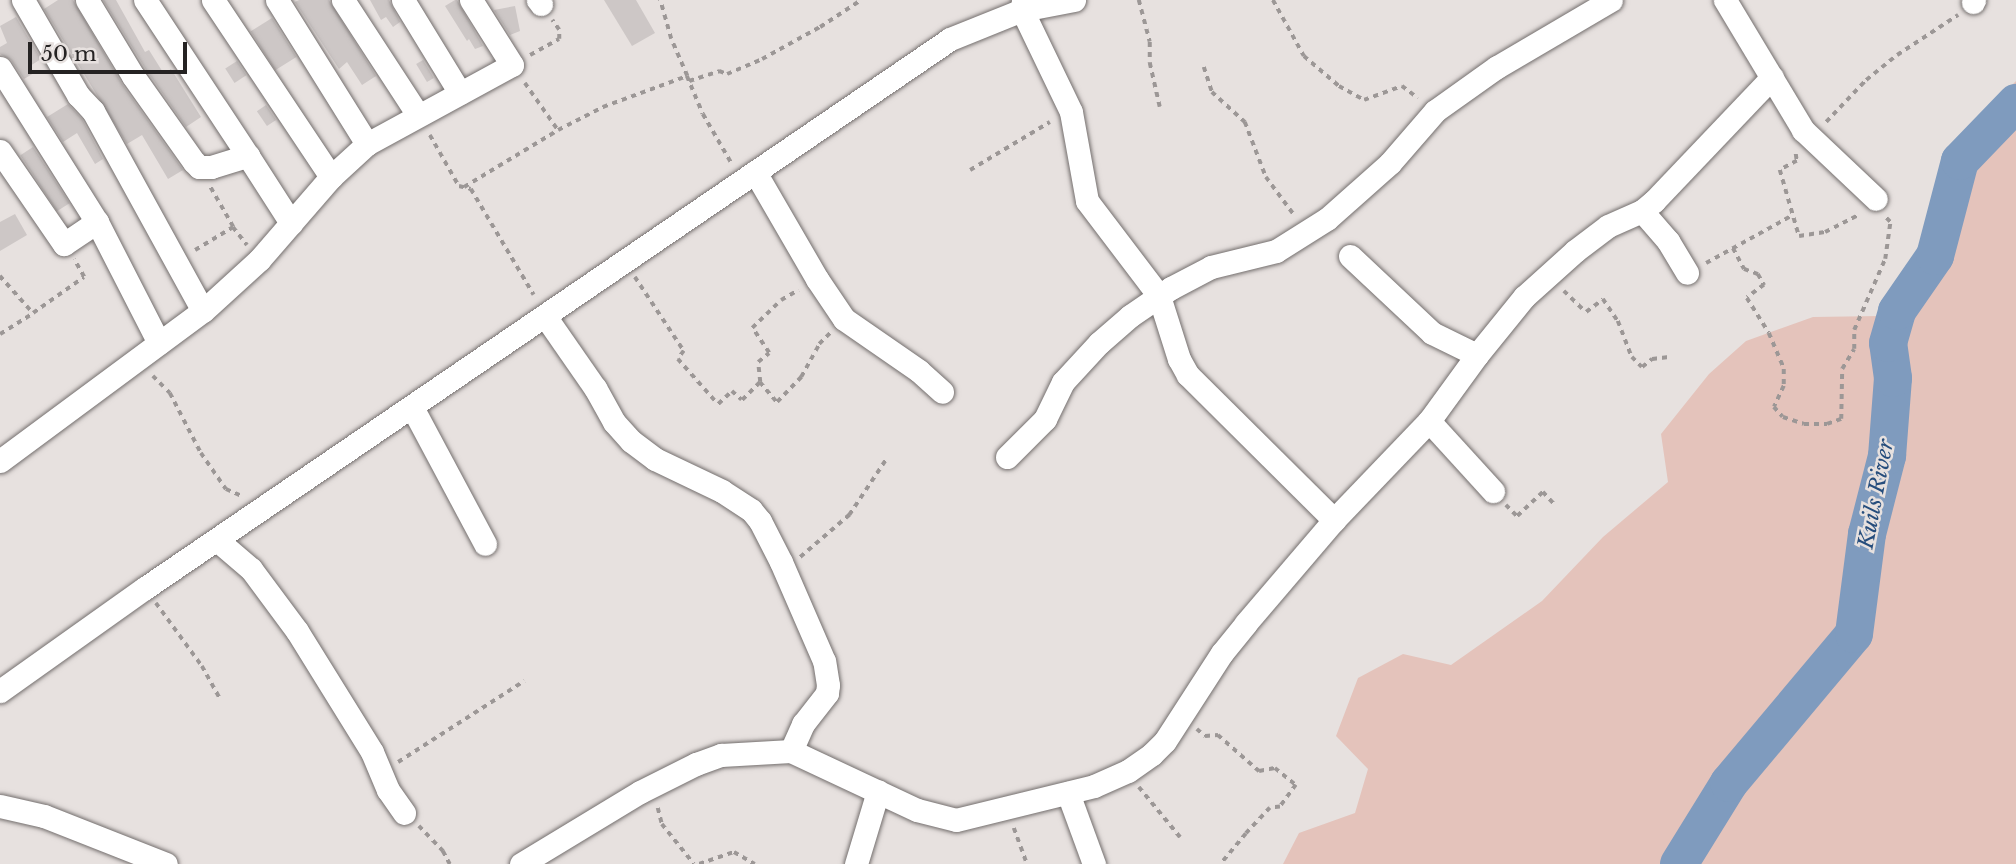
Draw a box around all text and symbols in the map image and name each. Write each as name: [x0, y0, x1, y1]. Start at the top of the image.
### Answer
scale bar: [32, 28, 191, 72]
text: 50 m: [41, 41, 96, 67]
water label: Kuils River: [1853, 437, 1899, 551]

